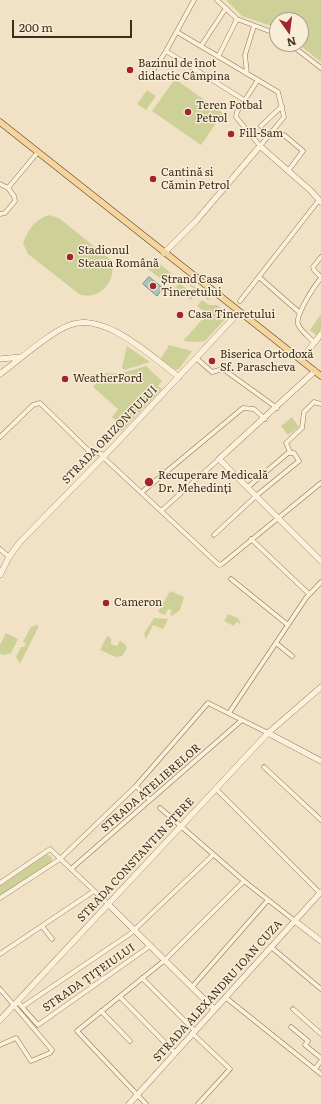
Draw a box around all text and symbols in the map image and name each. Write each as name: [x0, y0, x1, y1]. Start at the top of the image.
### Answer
scale bar: [14, 12, 134, 38]
north arrow: [269, 12, 309, 52]
text: 200 m: [19, 18, 53, 36]
text: N: [285, 34, 298, 52]
place label: Bazinul de înot didactic Câmpina: [138, 57, 230, 83]
marker: Bazinul de înot didactic Câmpina: [125, 65, 135, 75]
place label: Teren Fotbal Petrol: [196, 99, 262, 125]
marker: Teren Fotbal Petrol: [183, 107, 193, 117]
place label: Fill-Sam: [239, 127, 283, 141]
marker: Fill-Sam: [226, 129, 236, 139]
place label: Cantină si Cămin Petrol: [161, 166, 230, 192]
marker: Cantină si Cămin Petrol: [148, 174, 158, 184]
place label: Stadionul Steaua Română: [78, 244, 159, 270]
marker: Stadionul Steaua Română: [65, 252, 75, 262]
place label: Ștrand Casa Tineretului: [161, 273, 223, 299]
marker: Ștrand Casa Tineretului: [148, 281, 158, 291]
place label: Casa Tineretului: [188, 308, 275, 322]
marker: Casa Tineretului: [175, 310, 185, 320]
place label: Biserica Ortodoxă Sf. Parascheva: [220, 348, 313, 374]
marker: Biserica Ortodoxă Sf. Parascheva: [207, 356, 217, 366]
place label: WeatherFord: [73, 372, 142, 386]
marker: WeatherFord: [60, 374, 70, 384]
street label: STRADA ORIZONTULUI: [60, 383, 160, 487]
place label: Recuperare Medicală Dr. Mehedinți: [158, 469, 268, 495]
marker: Recuperare Medicală Dr. Mehedinți: [143, 476, 155, 488]
place label: Cameron: [114, 596, 162, 610]
marker: Cameron: [101, 598, 111, 608]
street label: STRADA ATELIERELOR: [99, 741, 203, 835]
street label: STRADA CONSTANTIN STERE: [75, 795, 197, 925]
street label: STRADA ALEXANDRU IOAN CUZA: [151, 917, 285, 1065]
street label: STRADA ȚIȚEIULUI: [40, 941, 138, 1015]

